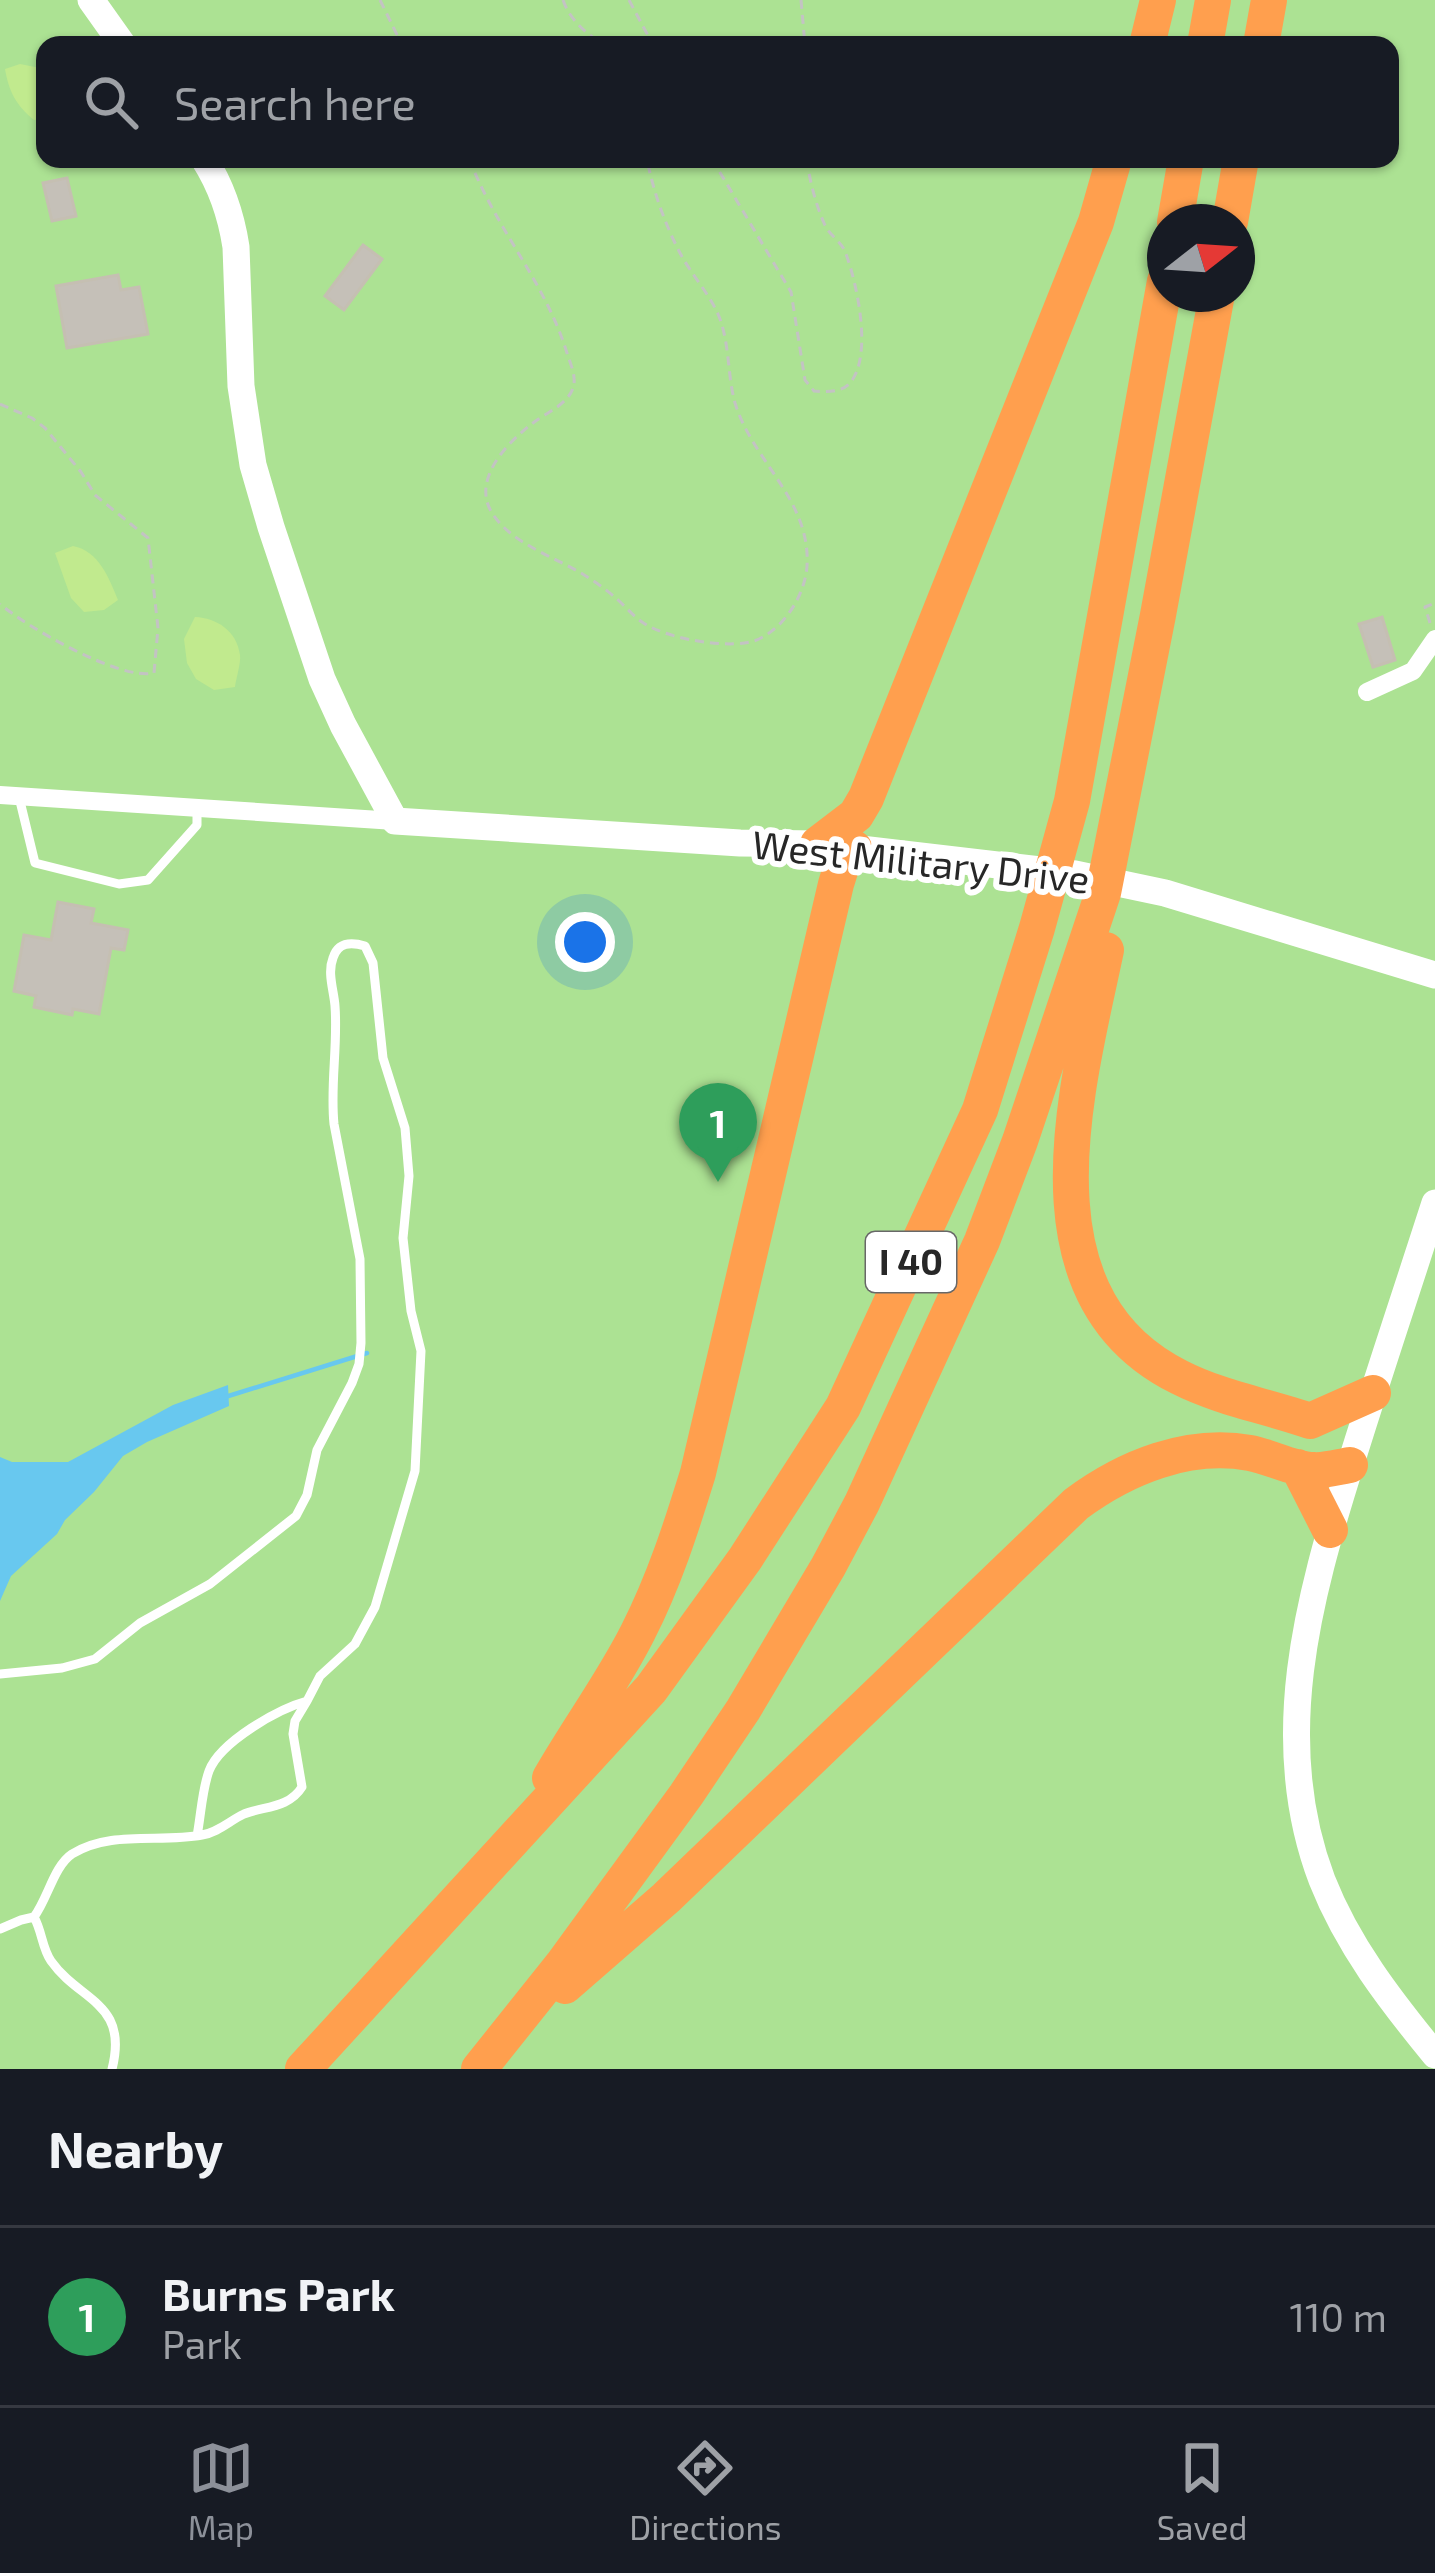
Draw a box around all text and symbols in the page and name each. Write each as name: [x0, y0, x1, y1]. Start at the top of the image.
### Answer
search box: [36, 36, 1399, 168]
icon: search: [78, 69, 144, 135]
text: Search here: [174, 75, 416, 129]
north arrow: [1147, 204, 1255, 312]
street label: West Military Drive: [750, 819, 1092, 902]
your location: [555, 912, 615, 972]
pin: 1: [679, 1083, 757, 1182]
road number: I 40: [866, 1232, 956, 1292]
text: Nearby: [48, 2117, 223, 2178]
text: Burns Park: [162, 2266, 395, 2320]
text: 1: [79, 2293, 95, 2340]
text: 110 m: [1290, 2293, 1387, 2340]
text: Park: [162, 2320, 242, 2367]
tab: Map: [188, 2435, 254, 2547]
tab: Directions: [629, 2435, 781, 2547]
tab: Saved: [1157, 2435, 1247, 2547]

